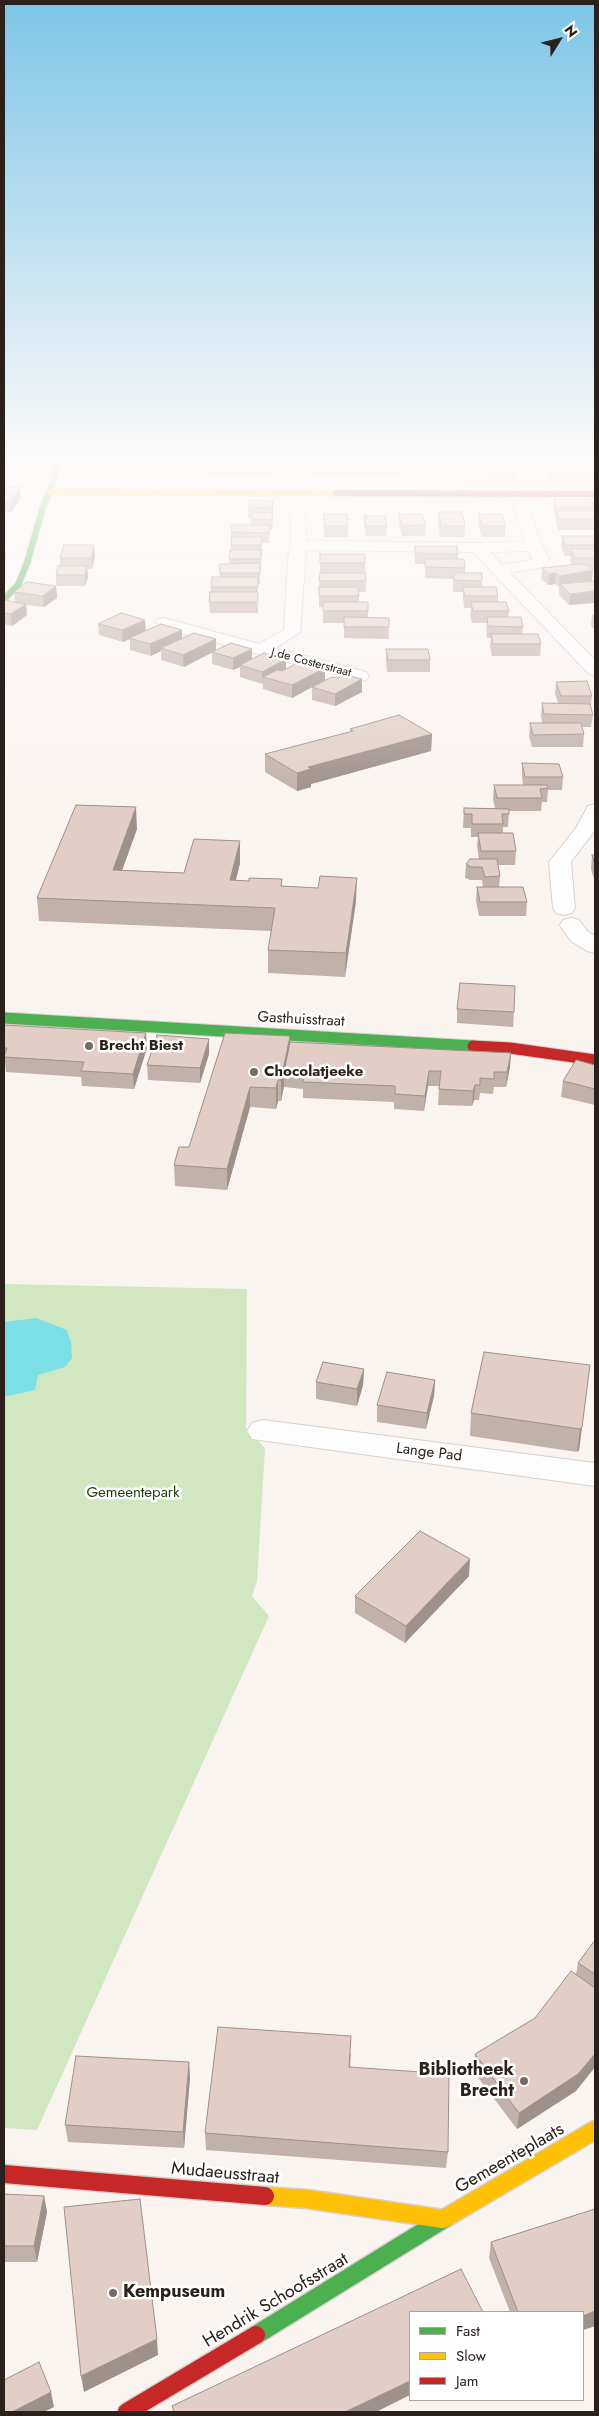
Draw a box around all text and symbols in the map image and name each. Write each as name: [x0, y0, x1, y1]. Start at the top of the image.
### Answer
north arrow: [534, 15, 584, 65]
text: N: [560, 21, 582, 42]
street label: J.de Costerstraat: [269, 645, 353, 681]
street label: Gasthuisstraat: [257, 1009, 345, 1031]
place label: Brecht Biest: [99, 1037, 183, 1055]
marker: Brecht Biest: [83, 1040, 95, 1052]
place label: Chocolatjeeke: [264, 1063, 363, 1081]
marker: Chocolatjeeke: [248, 1066, 260, 1078]
street label: Lange Pad: [395, 1440, 463, 1466]
park label: Gemeentepark: [86, 1484, 180, 1502]
place label: Bibliotheek Brecht: [419, 2060, 514, 2102]
marker: Bibliotheek Brecht: [518, 2075, 530, 2087]
street label: Gemeenteplaats: [452, 2119, 568, 2199]
street label: Mudaeusstraat: [170, 2159, 280, 2189]
street label: Hendrik Schoofsstraat: [200, 2249, 352, 2353]
place label: Kempuseum: [123, 2282, 225, 2304]
marker: Kempuseum: [107, 2287, 119, 2299]
legend: [409, 2311, 584, 2401]
text: Fast: [456, 2320, 480, 2342]
text: Slow: [456, 2345, 486, 2367]
text: Jam: [456, 2370, 479, 2392]

